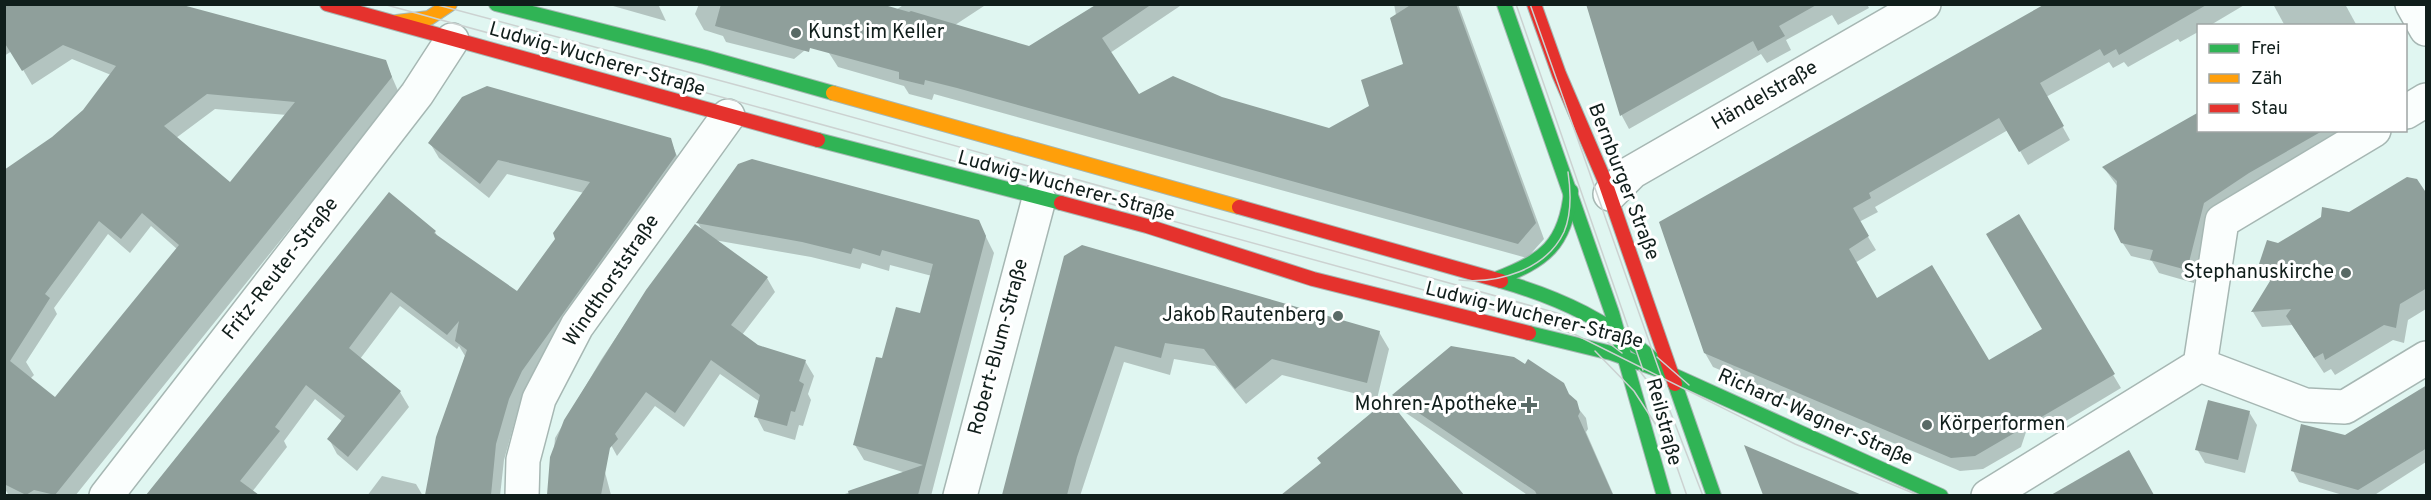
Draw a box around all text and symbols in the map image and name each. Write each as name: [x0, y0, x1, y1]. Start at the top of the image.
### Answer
street label: Ludwig-Wucherer-Straße: [486, 17, 708, 103]
place label: Kunst im Keller: [808, 20, 945, 46]
legend: [2197, 24, 2407, 132]
marker: Kunst im Keller: [789, 26, 803, 40]
text: Frei: [2251, 38, 2281, 61]
street label: Händelstraße: [1707, 55, 1823, 137]
text: Zäh: [2251, 68, 2282, 91]
text: Stau: [2251, 98, 2288, 121]
street label: Bernburger Straße: [1581, 100, 1665, 264]
street label: Ludwig-Wucherer-Straße: [955, 145, 1177, 229]
street label: Fritz-Reuter-Straße: [217, 192, 345, 346]
street label: Windthorststraße: [558, 210, 666, 352]
street label: Robert-Blum-Straße: [963, 256, 1035, 438]
place label: Stephanuskirche: [2183, 260, 2334, 286]
marker: Stephanuskirche: [2339, 266, 2353, 280]
street label: Ludwig-Wucherer-Straße: [1422, 276, 1646, 356]
place label: Jakob Rautenberg: [1162, 303, 1326, 329]
marker: Jakob Rautenberg: [1331, 309, 1345, 323]
street label: Richard-Wagner-Straße: [1713, 363, 1917, 473]
street label: Reilstraße: [1639, 375, 1687, 469]
place label: Mohren-Apotheke: [1355, 392, 1517, 418]
marker: Mohren-Apotheke: [1522, 398, 1536, 412]
place label: Körperformen: [1939, 412, 2066, 438]
marker: Körperformen: [1920, 418, 1934, 432]

